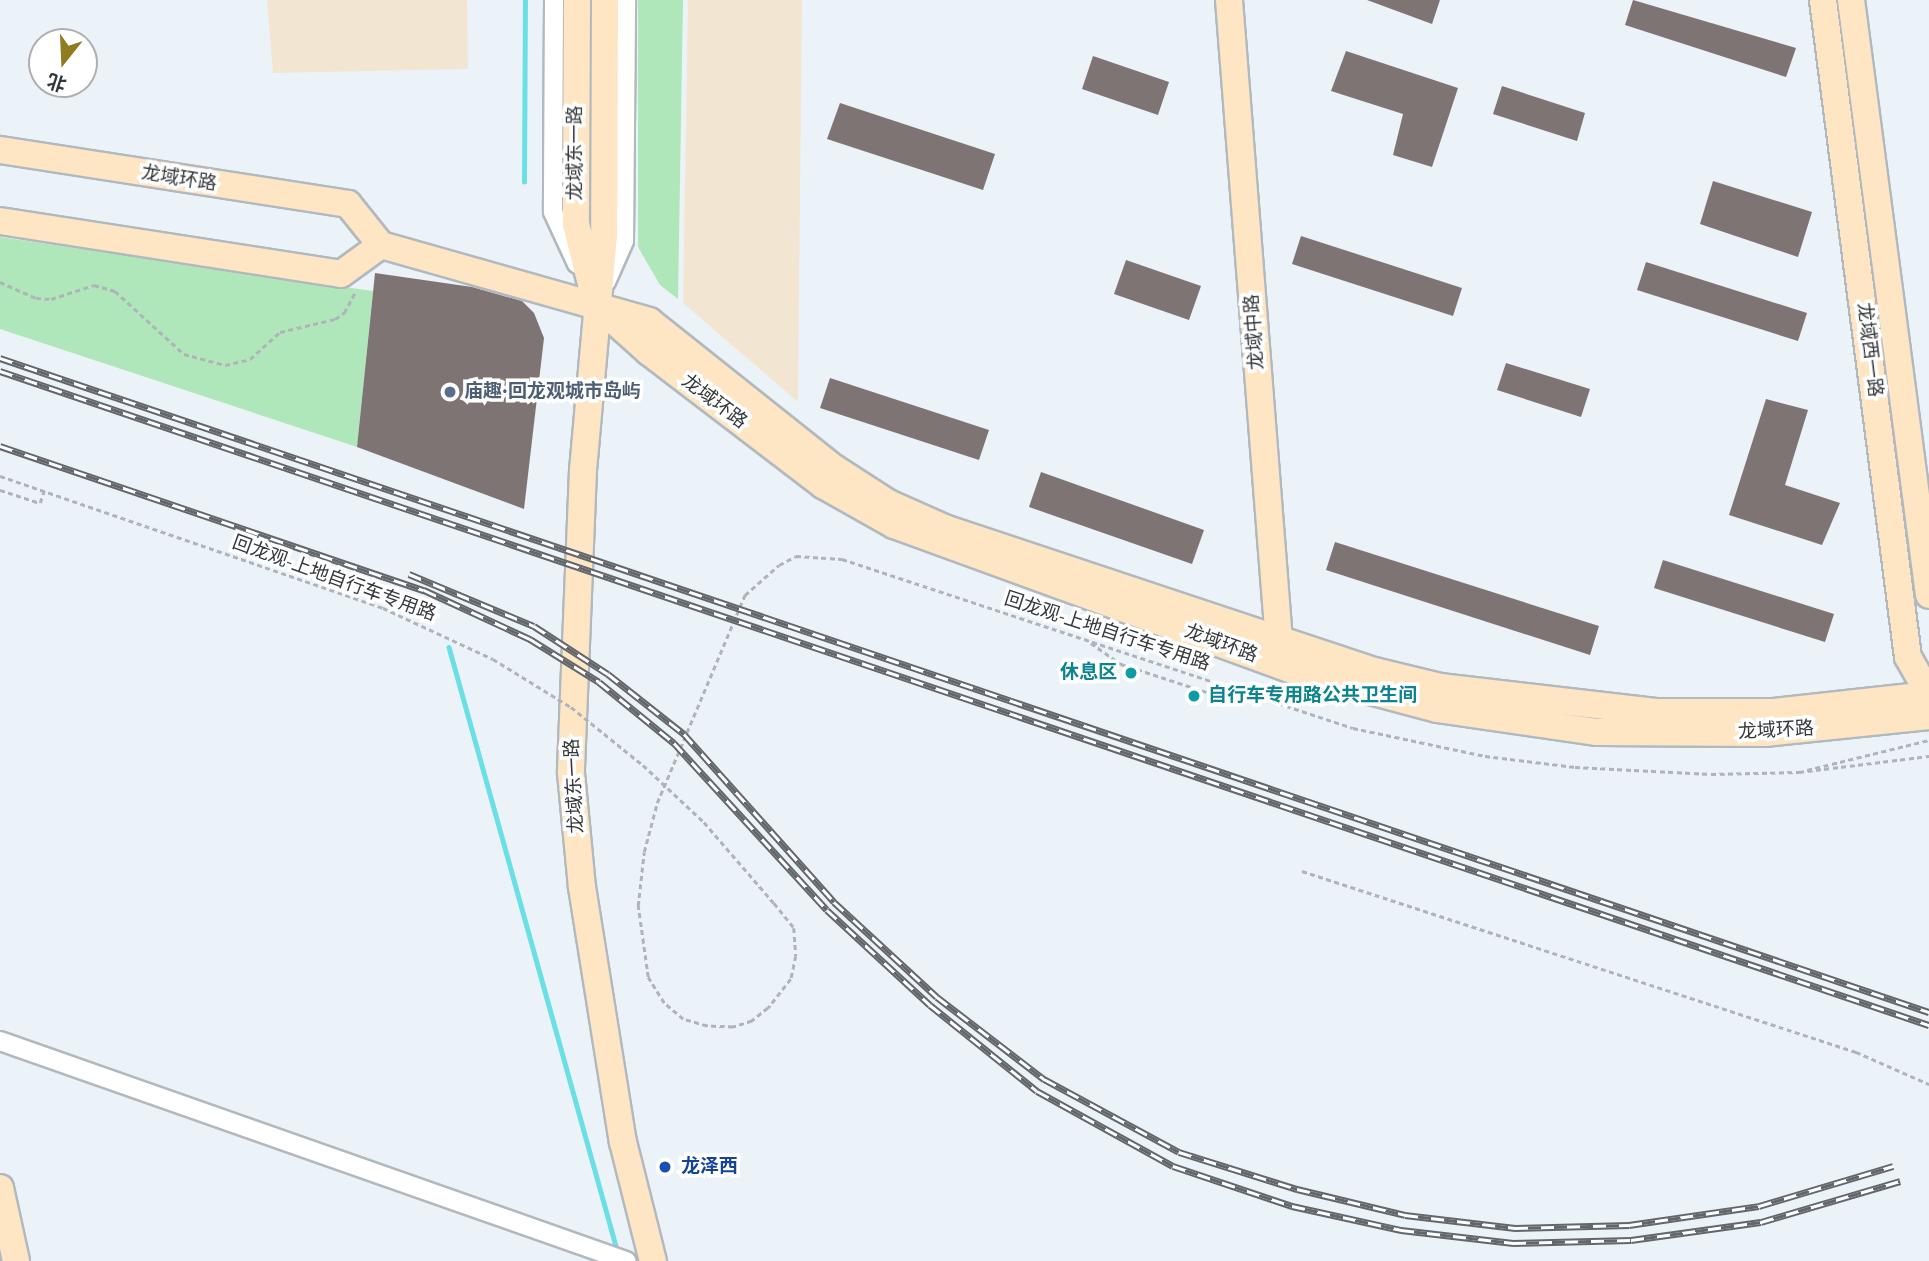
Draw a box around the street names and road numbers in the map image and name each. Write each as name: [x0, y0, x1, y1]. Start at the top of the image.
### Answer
street label: 龙域东一路: [565, 106, 587, 200]
street label: 龙域环路: [140, 162, 218, 196]
street label: 龙域中路: [1241, 293, 1269, 371]
street label: 龙域西一路: [1852, 301, 1886, 399]
street label: 龙域环路: [677, 370, 751, 434]
street label: 回龙观-上地自行车专用路: [229, 532, 439, 626]
street label: 回龙观-上地自行车专用路: [1001, 588, 1213, 676]
street label: 龙域环路: [1181, 620, 1261, 668]
street label: 龙域环路: [1737, 718, 1815, 744]
street label: 龙域东一路: [561, 738, 589, 834]

